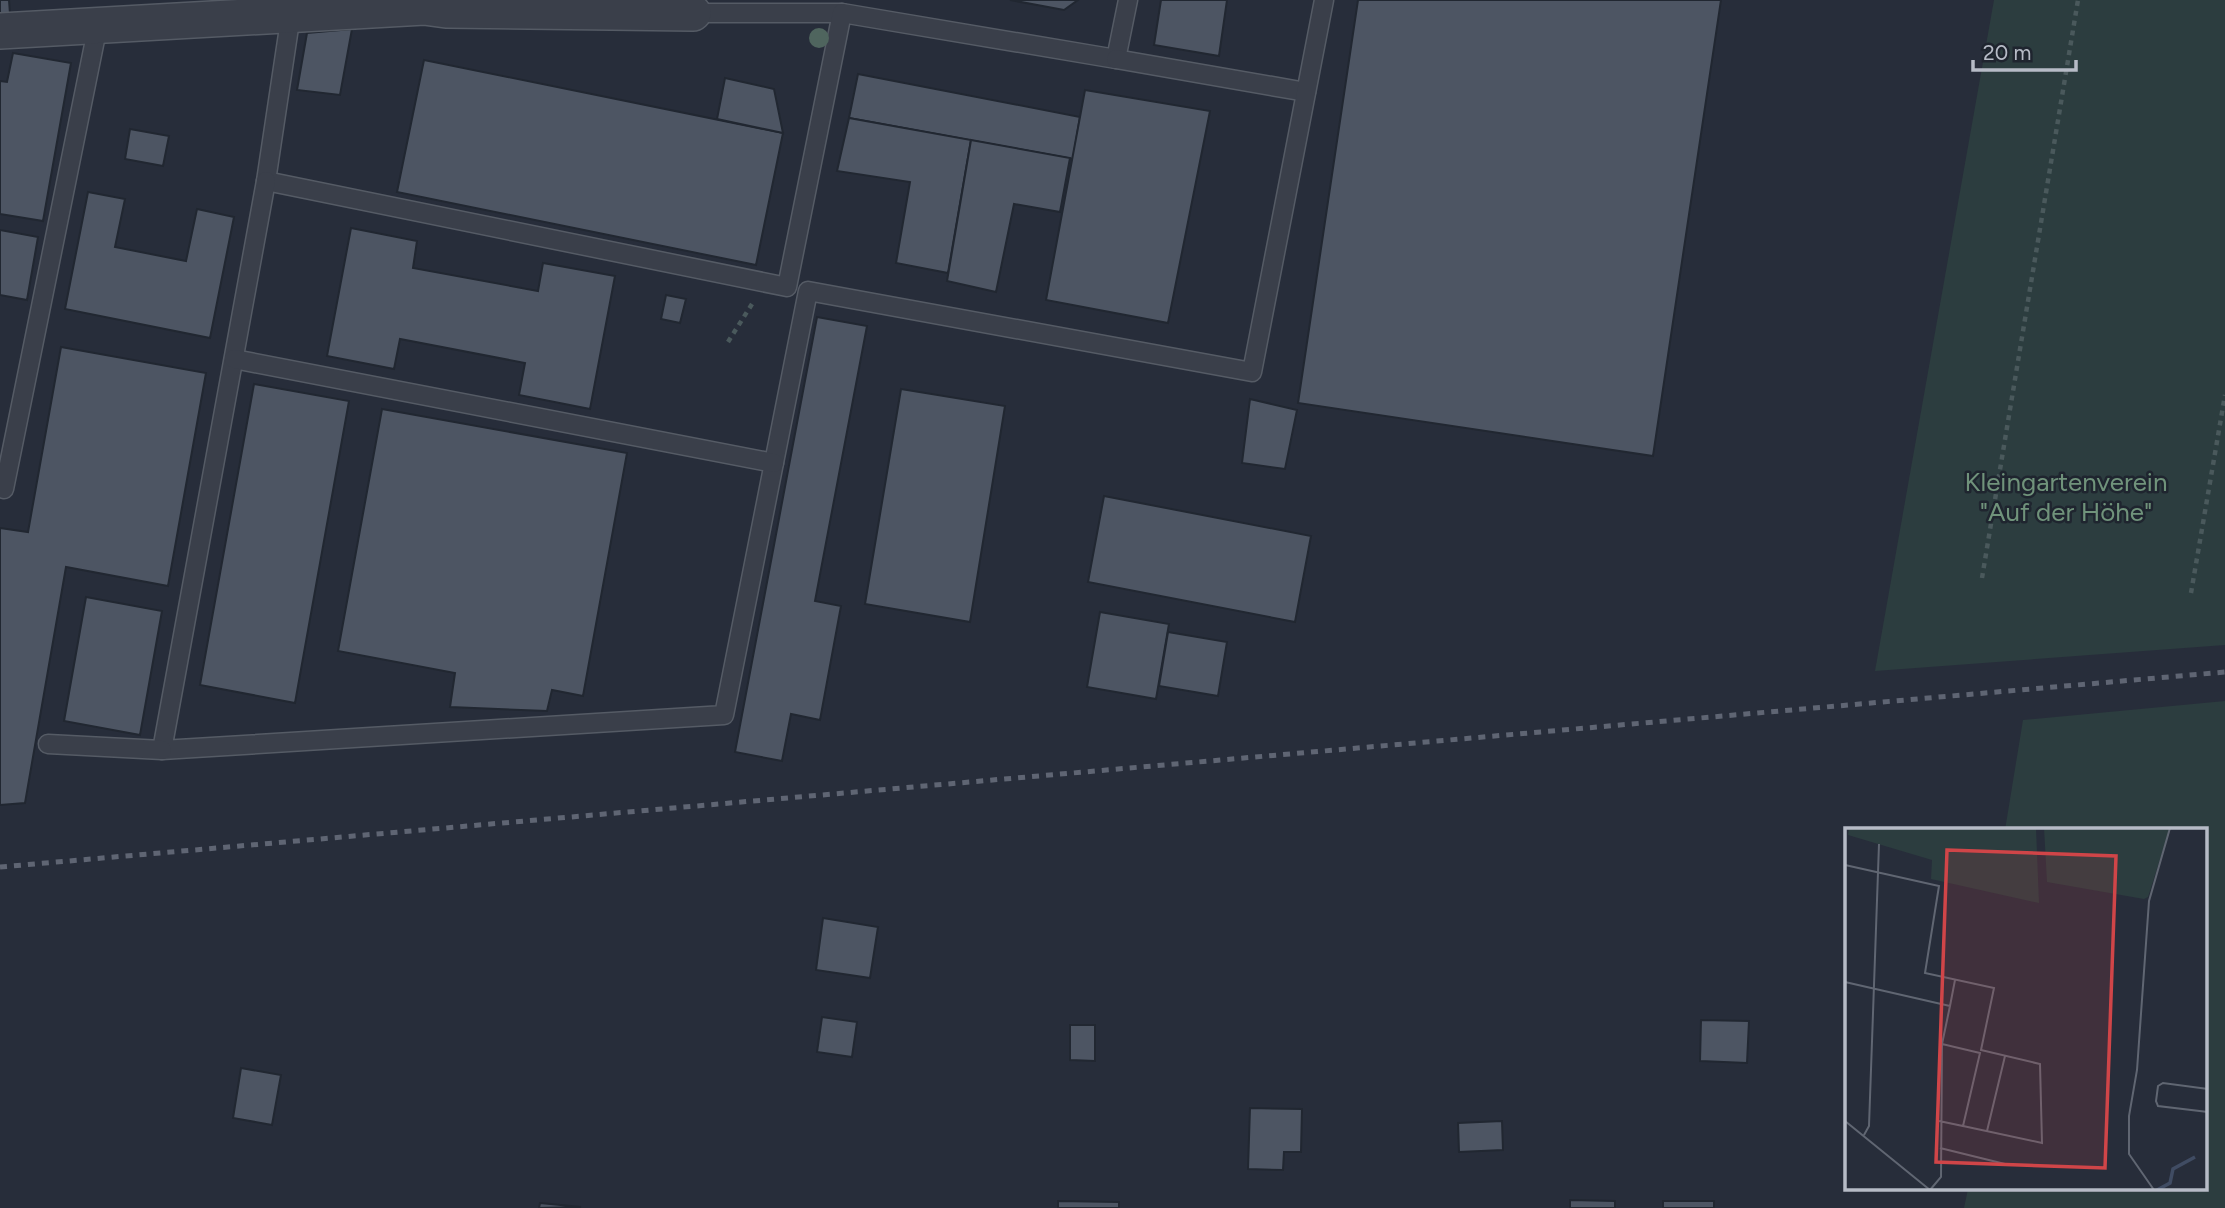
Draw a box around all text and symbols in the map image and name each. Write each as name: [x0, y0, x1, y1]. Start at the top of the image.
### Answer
scale bar: [1973, 28, 2076, 72]
text: 20 m: [1983, 40, 2031, 65]
park label: Kleingartenverein "Auf der Höhe": [1965, 466, 2167, 528]
inset map: [1845, 828, 2208, 1190]

